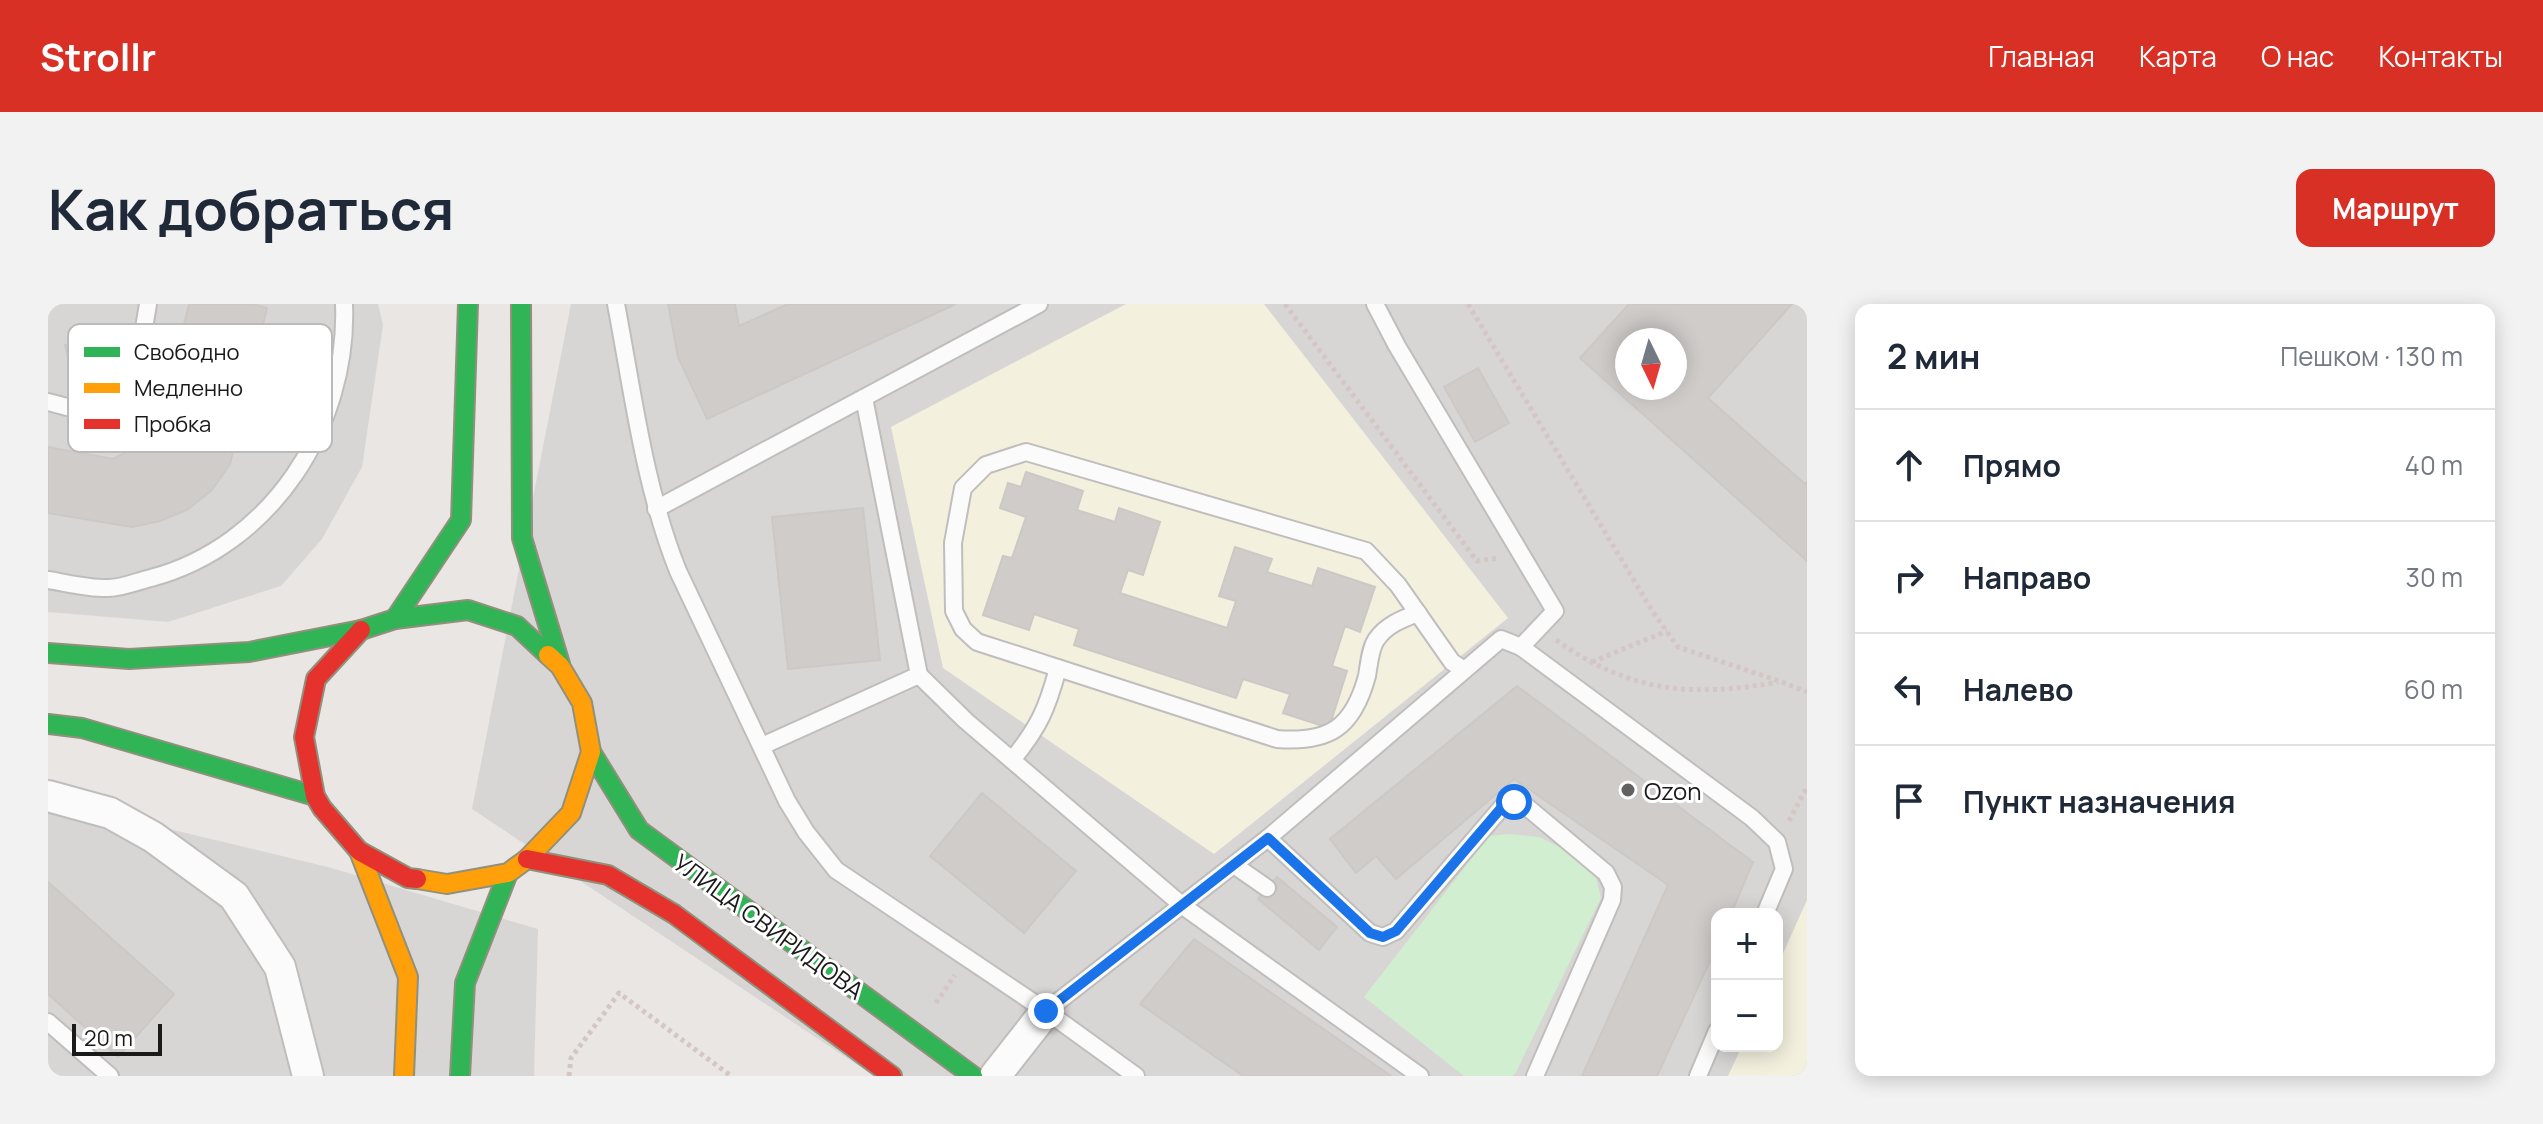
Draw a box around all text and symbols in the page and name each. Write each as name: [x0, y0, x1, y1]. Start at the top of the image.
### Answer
text: Strollr: [40, 30, 156, 82]
text: Главная: [1988, 37, 2095, 75]
text: Карта: [2139, 37, 2217, 75]
text: О нас: [2261, 37, 2334, 75]
text: Контакты: [2378, 37, 2503, 75]
button: Маршрут: [2296, 169, 2495, 247]
text: Как добраться: [48, 170, 454, 247]
legend: [68, 324, 332, 452]
north arrow: [1615, 328, 1687, 400]
text: 2 мин: [1887, 333, 1981, 379]
text: Свободно: [134, 337, 240, 367]
text: Пешком · 130 m: [2280, 338, 2463, 374]
text: Медленно: [134, 373, 243, 403]
text: Пробка: [134, 409, 211, 439]
icon: ahead: [1887, 443, 1931, 487]
text: Прямо: [1963, 445, 2061, 486]
text: 40 m: [2405, 447, 2463, 483]
icon: right: [1887, 555, 1931, 599]
text: Направо: [1963, 557, 2091, 598]
text: 30 m: [2406, 559, 2463, 595]
icon: left: [1887, 667, 1931, 711]
text: Налево: [1963, 669, 2073, 710]
text: 60 m: [2404, 671, 2463, 707]
place label: Ozon: [1644, 774, 1702, 807]
icon: arrive: [1887, 779, 1931, 823]
marker: Ozon: [1619, 781, 1637, 799]
text: Пункт назначения: [1963, 781, 2236, 822]
route start: [1496, 784, 1532, 820]
street label: УЛИЦА СВИРИДОВА: [667, 846, 871, 1006]
map controls: [1711, 908, 1783, 1052]
button: +: [1711, 908, 1783, 980]
button: −: [1711, 980, 1783, 1052]
route end: [1028, 993, 1064, 1029]
scale bar: [72, 1020, 162, 1056]
text: 20 m: [84, 1023, 133, 1053]

